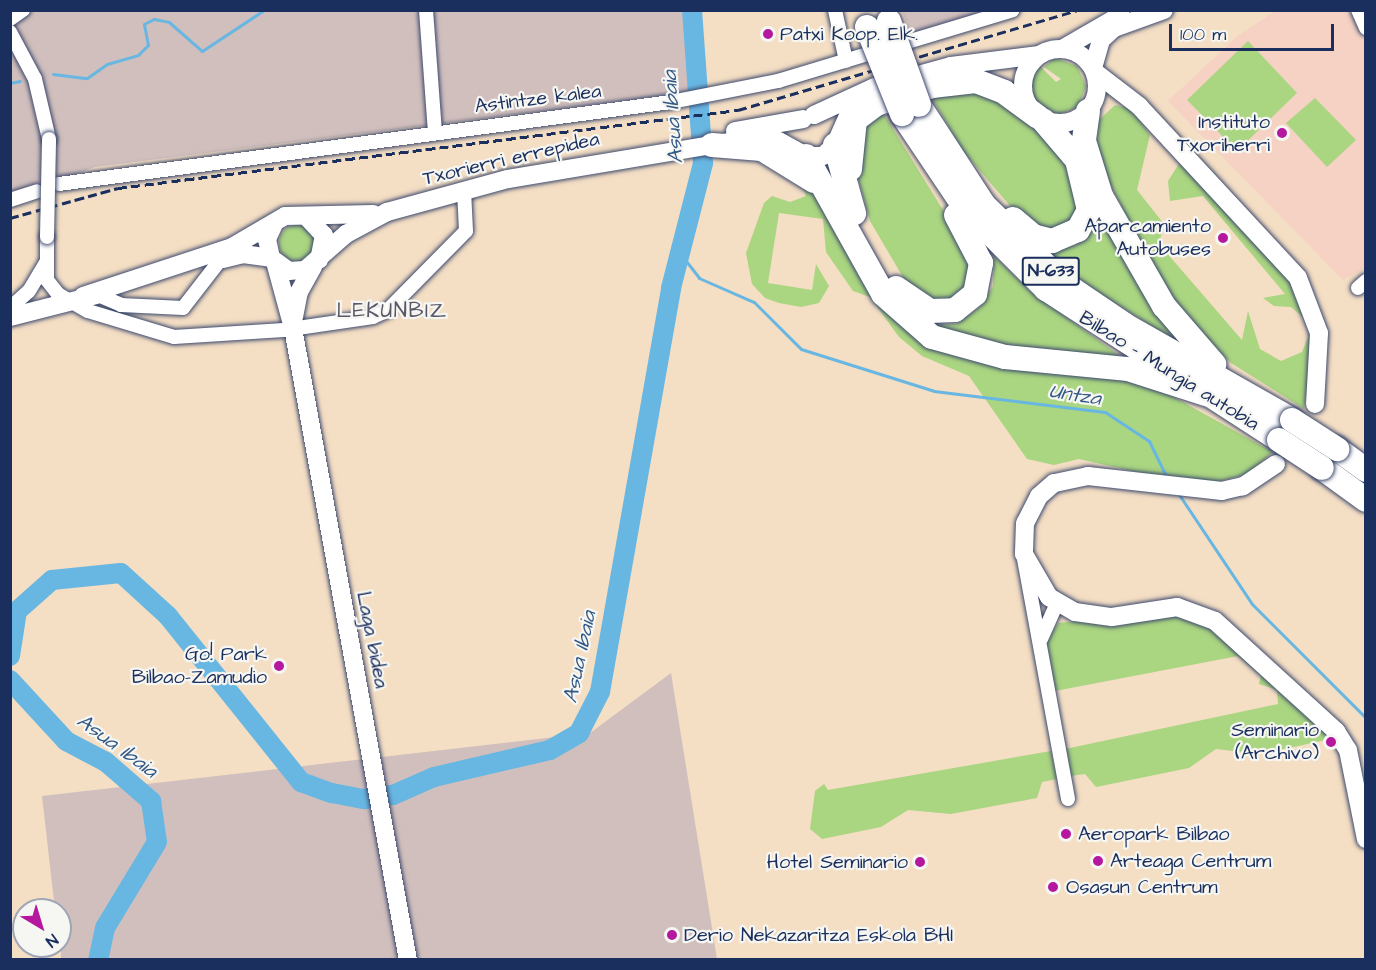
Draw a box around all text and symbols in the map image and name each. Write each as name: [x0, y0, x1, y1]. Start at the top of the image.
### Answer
scale bar: [1172, 12, 1337, 50]
place label: Patxi Koop. Elk.: [780, 22, 918, 46]
text: 100 m: [1180, 22, 1226, 47]
marker: Patxi Koop. Elk.: [761, 27, 775, 41]
water label: Asua Ibaia: [657, 70, 689, 164]
street label: Astintze kalea: [473, 79, 603, 119]
place label: Instituto Txoriherri: [1177, 110, 1270, 157]
marker: Instituto Txoriherri: [1275, 126, 1289, 140]
street label: Txorierri errepidea: [420, 127, 602, 191]
place label: Aparcamiento Autobuses: [1084, 214, 1211, 261]
marker: Aparcamiento Autobuses: [1216, 231, 1230, 245]
road number: N-633: [1021, 256, 1081, 286]
district label: LEKUNBIZ: [336, 298, 448, 324]
street label: Bilbao - Mungia autobia: [1075, 306, 1263, 436]
water label: Untza: [1047, 378, 1103, 412]
street label: Laga bidea: [351, 590, 393, 690]
water label: Asua Ibaia: [558, 609, 602, 705]
place label: Go! Park Bilbao-Zamudio: [132, 642, 267, 689]
marker: Go! Park Bilbao-Zamudio: [272, 659, 286, 673]
water label: Asua Ibaia: [72, 708, 162, 784]
place label: Seminario (Archivo): [1231, 718, 1319, 765]
marker: Seminario (Archivo): [1324, 735, 1338, 749]
place label: Aeropark Bilbao: [1078, 822, 1230, 846]
marker: Aeropark Bilbao: [1059, 827, 1073, 841]
place label: Arteaga Centrum: [1110, 849, 1271, 873]
place label: Hotel Seminario: [767, 850, 908, 874]
marker: Arteaga Centrum: [1091, 854, 1105, 868]
marker: Hotel Seminario: [913, 855, 927, 869]
place label: Osasun Centrum: [1066, 875, 1218, 899]
marker: Osasun Centrum: [1044, 878, 1062, 896]
north arrow: [12, 898, 72, 958]
place label: Derio Nekazaritza Eskola BHI: [684, 923, 953, 947]
marker: Derio Nekazaritza Eskola BHI: [665, 928, 679, 942]
text: N: [41, 929, 63, 952]

